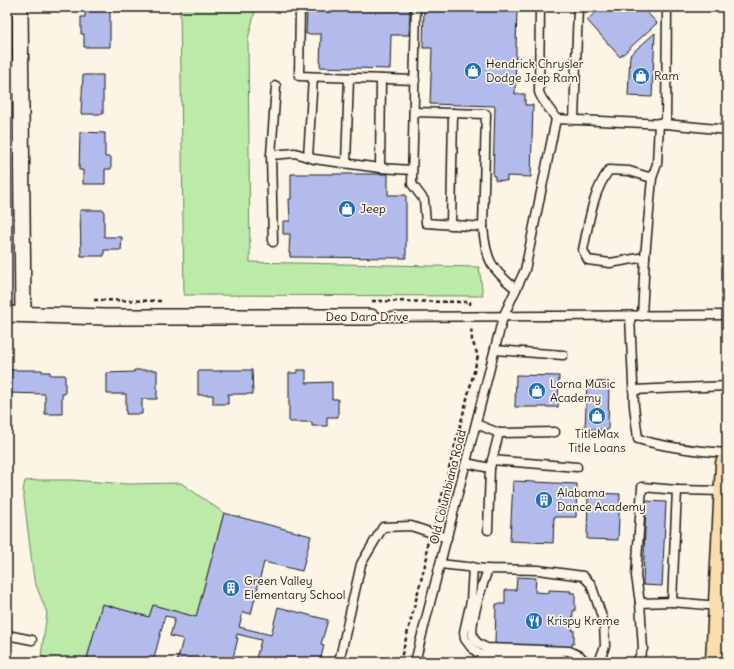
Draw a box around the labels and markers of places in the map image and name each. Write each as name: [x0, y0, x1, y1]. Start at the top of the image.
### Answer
place label: Hendrick Chrysler Dodge Jeep Ram: [486, 56, 584, 85]
shop icon: Hendrick Chrysler Dodge Jeep Ram: [463, 61, 483, 81]
shop icon: Ram: [631, 66, 651, 86]
place label: Ram: [654, 68, 679, 83]
shop icon: Jeep: [337, 199, 357, 219]
place label: Jeep: [360, 201, 386, 216]
place label: Lorna Music Academy: [550, 376, 616, 405]
shop icon: Lorna Music Academy: [527, 381, 547, 401]
shop icon: TitleMax Title Loans: [587, 406, 607, 426]
place label: TitleMax Title Loans: [568, 426, 626, 455]
place label: Alabama Dance Academy: [557, 485, 646, 514]
building icon: Alabama Dance Academy: [534, 490, 554, 510]
place label: Green Valley Elementary School: [244, 573, 345, 602]
building icon: Green Valley Elementary School: [221, 578, 241, 598]
restaurant icon: Krispy Kreme: [524, 611, 544, 631]
place label: Krispy Kreme: [547, 613, 619, 628]

